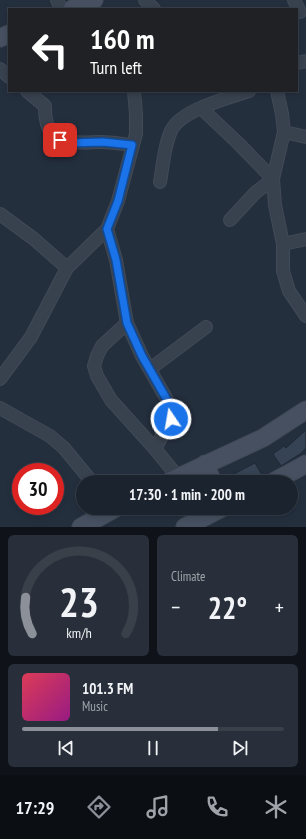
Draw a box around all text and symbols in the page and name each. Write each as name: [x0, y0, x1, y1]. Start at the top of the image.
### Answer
text: 160 m: [90, 20, 154, 57]
icon: left: [24, 24, 76, 76]
text: Turn left: [90, 56, 142, 79]
pin: [43, 123, 77, 157]
icon: arrive: [49, 129, 71, 151]
position arrow: [150, 398, 192, 440]
speed limit sign: 30: [12, 463, 64, 515]
text: 17:30 · 1 min · 200 m: [129, 485, 245, 504]
text: Climate: [171, 568, 205, 585]
text: 23: [59, 574, 98, 627]
text: 22°: [208, 588, 247, 627]
text: −: [171, 593, 180, 621]
text: +: [275, 593, 284, 621]
text: km/h: [66, 622, 91, 641]
text: 101.3 FM: [82, 679, 133, 698]
text: Music: [82, 698, 108, 715]
icon: previous: [55, 737, 77, 759]
icon: pause: [142, 737, 164, 759]
icon: next: [229, 737, 251, 759]
icon: directions: [85, 793, 113, 821]
icon: music: [144, 793, 172, 821]
icon: phone: [203, 793, 231, 821]
icon: climate: [262, 793, 290, 821]
text: 17:29: [16, 796, 54, 819]

